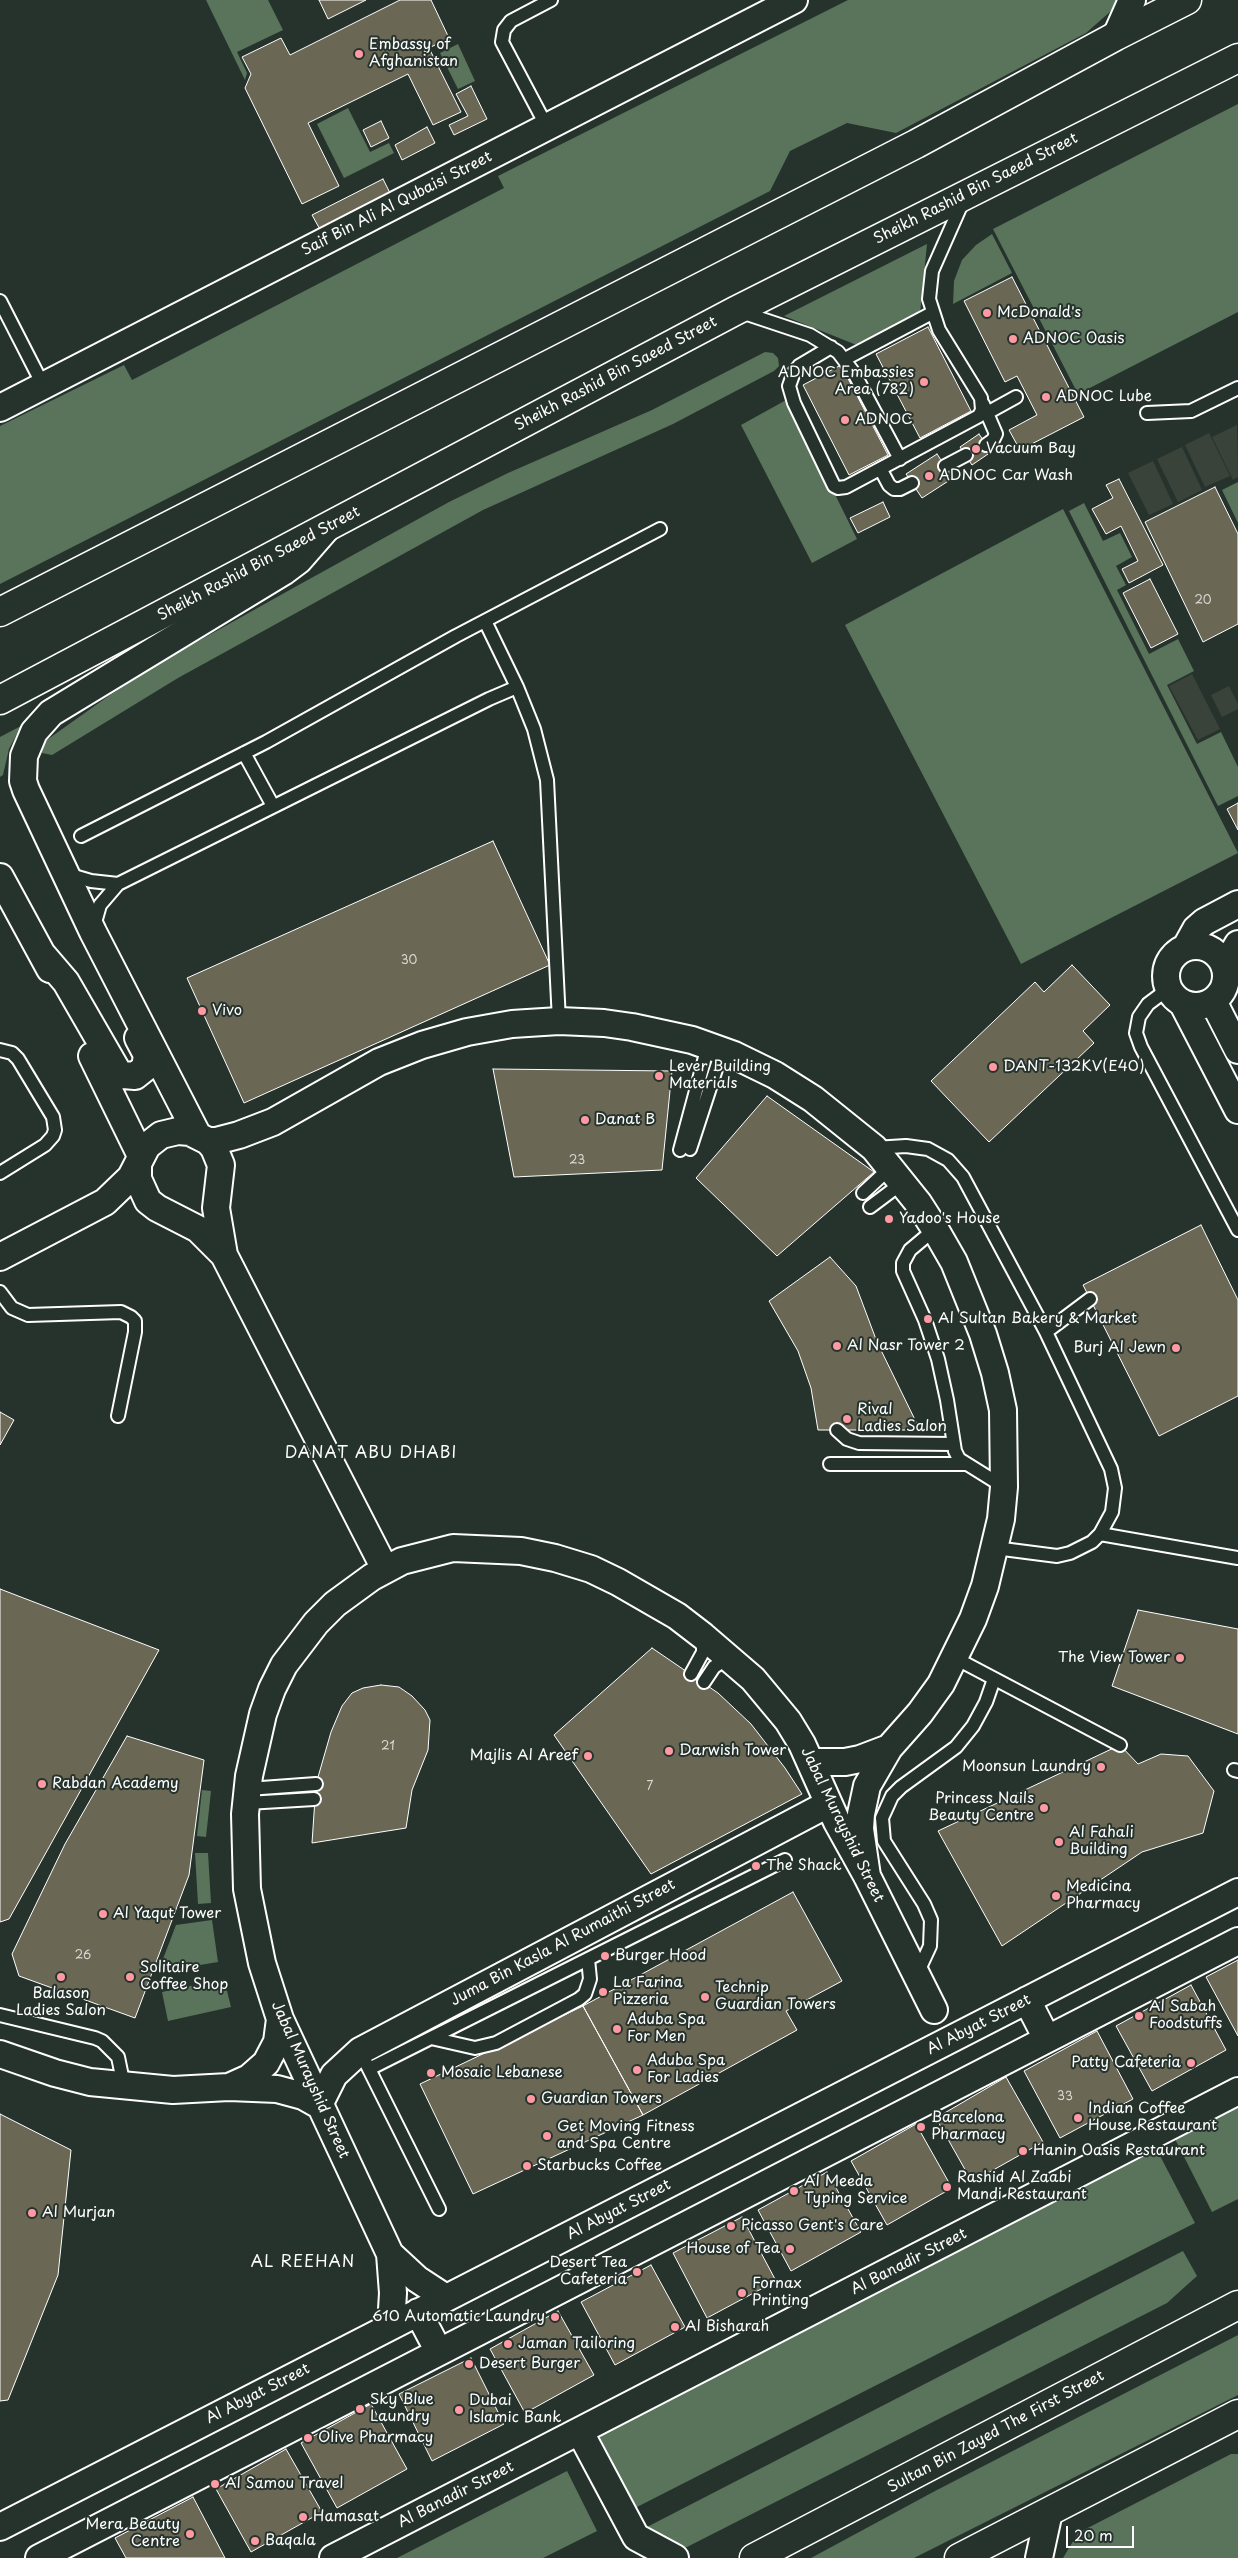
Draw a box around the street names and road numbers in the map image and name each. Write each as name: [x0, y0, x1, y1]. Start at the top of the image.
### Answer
street label: Sheikh Rashid Bin Saeed Street: [871, 130, 1081, 248]
street label: Saif Bin Ali Al Qubaisi Street: [299, 148, 495, 260]
street label: Sheikh Rashid Bin Saeed Street: [512, 313, 720, 435]
street label: Sheikh Rashid Bin Saeed Street: [155, 503, 363, 625]
street label: Jabal Murayshid Street: [797, 1745, 887, 1905]
street label: Juma Bin Kasla Al Rumaithi Street: [447, 1876, 679, 2010]
street label: Al Abyat Street: [924, 1991, 1034, 2059]
street label: Jabal Murayshid Street: [267, 1999, 353, 2161]
street label: Al Abyat Street: [564, 2176, 674, 2244]
street label: Al Banadir Street: [848, 2225, 970, 2299]
street label: Al Abyat Street: [203, 2360, 313, 2428]
street label: Sultan Bin Zayed The First Street: [884, 2367, 1108, 2497]
street label: Al Banadir Street: [395, 2458, 517, 2532]

